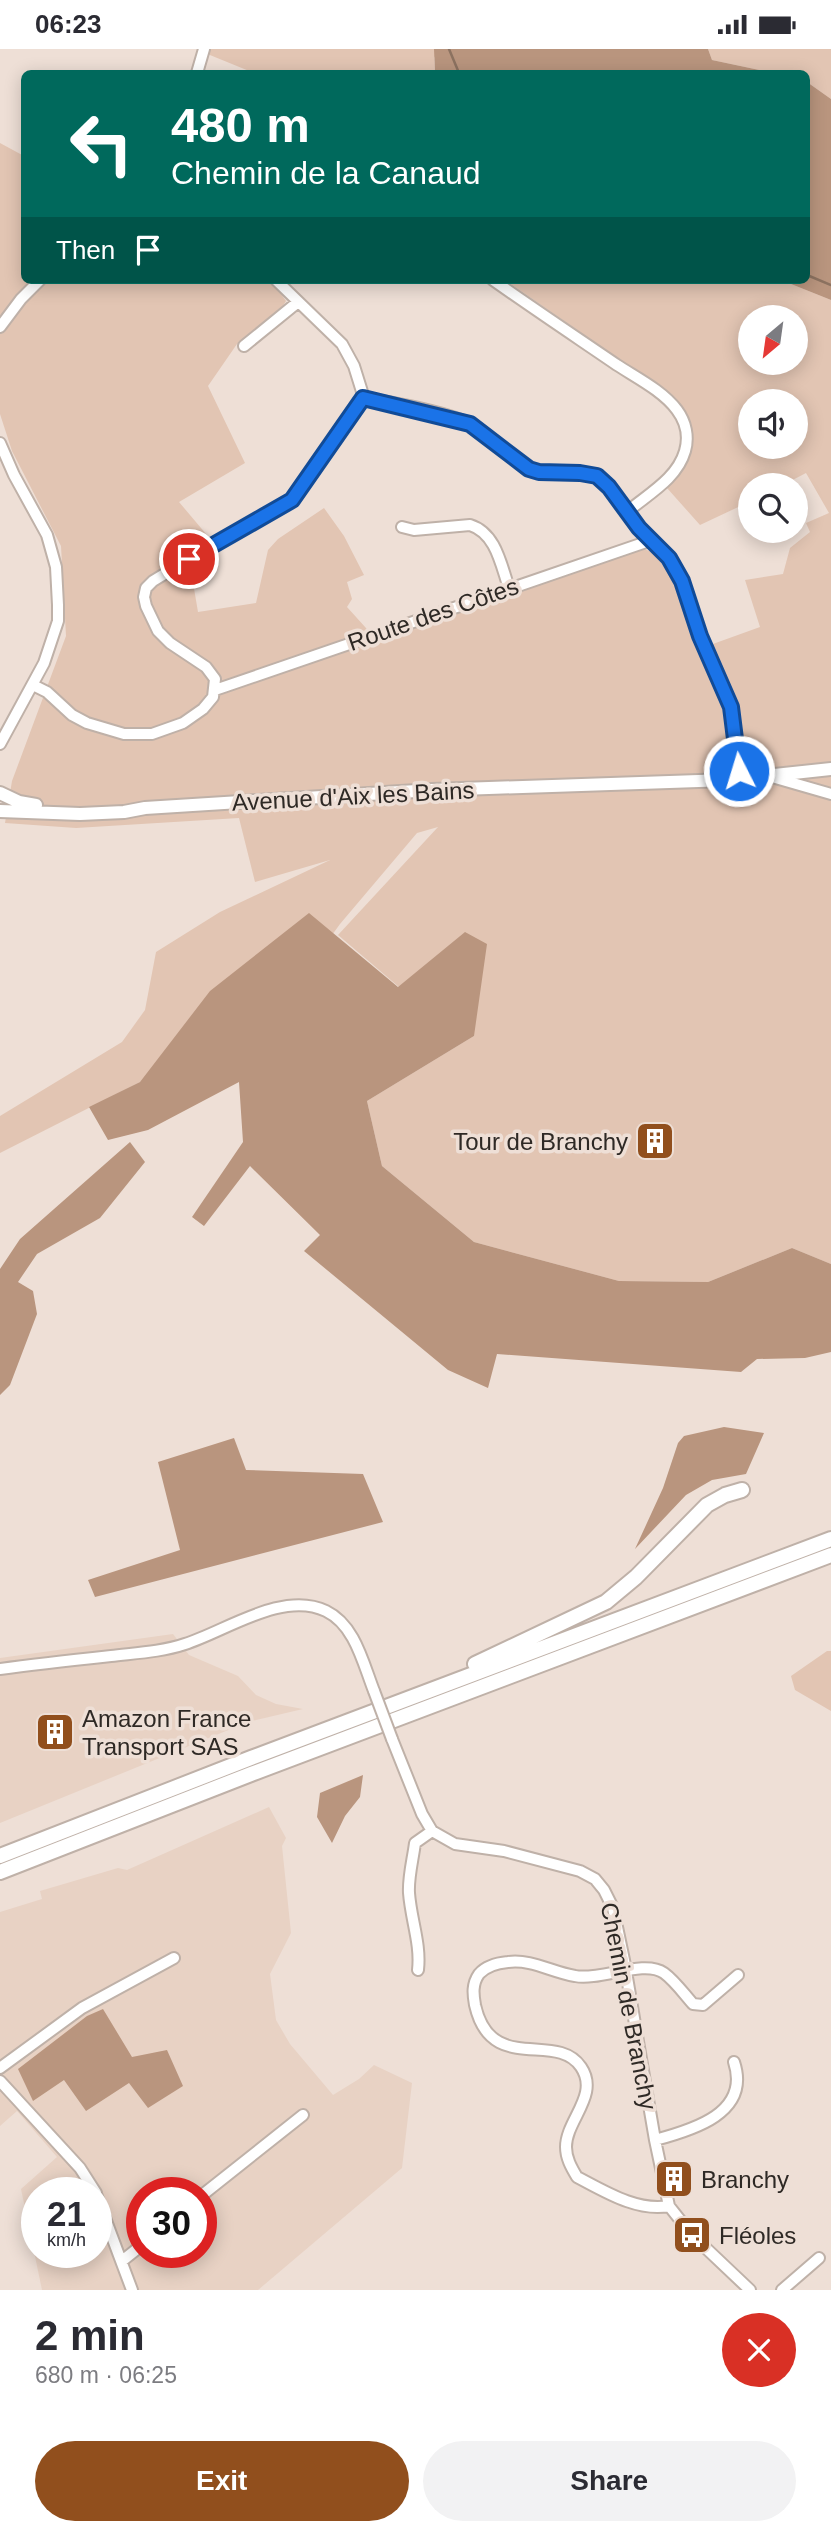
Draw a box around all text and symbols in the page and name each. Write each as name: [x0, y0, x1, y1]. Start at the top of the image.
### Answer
text: 06:23: [35, 9, 102, 39]
icon: left: [56, 98, 147, 189]
text: 480 m: [171, 98, 310, 152]
text: Chemin de la Canaud: [171, 155, 481, 191]
icon: arrive: [129, 231, 167, 269]
text: Then: [56, 235, 115, 265]
north arrow: [738, 305, 808, 375]
map controls: [738, 305, 808, 543]
button: sound: [738, 389, 808, 459]
button: search: [738, 473, 808, 543]
pin: [159, 529, 219, 589]
icon: arrive: [170, 540, 208, 578]
street label: Route des Côtes: [344, 572, 522, 656]
position arrow: [702, 734, 776, 808]
street label: Avenue d'Aix les Bains: [231, 776, 475, 816]
building icon: Tour de Branchy: [634, 1120, 676, 1162]
place label: Tour de Branchy: [453, 1128, 628, 1155]
place label: Amazon France Transport SAS: [82, 1705, 251, 1760]
building icon: Amazon France Transport SAS: [34, 1711, 76, 1753]
street label: Chemin de Branchy: [596, 1900, 662, 2112]
building icon: Branchy: [653, 2158, 695, 2200]
place label: Branchy: [701, 2166, 789, 2193]
speed limit sign: 30: [126, 2177, 217, 2268]
text: 21: [47, 2194, 86, 2233]
bus stop icon: Fléoles: [671, 2214, 713, 2256]
place label: Fléoles: [719, 2222, 796, 2249]
text: km/h: [47, 2230, 86, 2250]
text: 2 min: [35, 2312, 145, 2359]
button: close: [722, 2313, 796, 2387]
text: 680 m · 06:25: [35, 2362, 177, 2388]
button: Exit: [35, 2441, 409, 2521]
button: Share: [423, 2441, 796, 2521]

